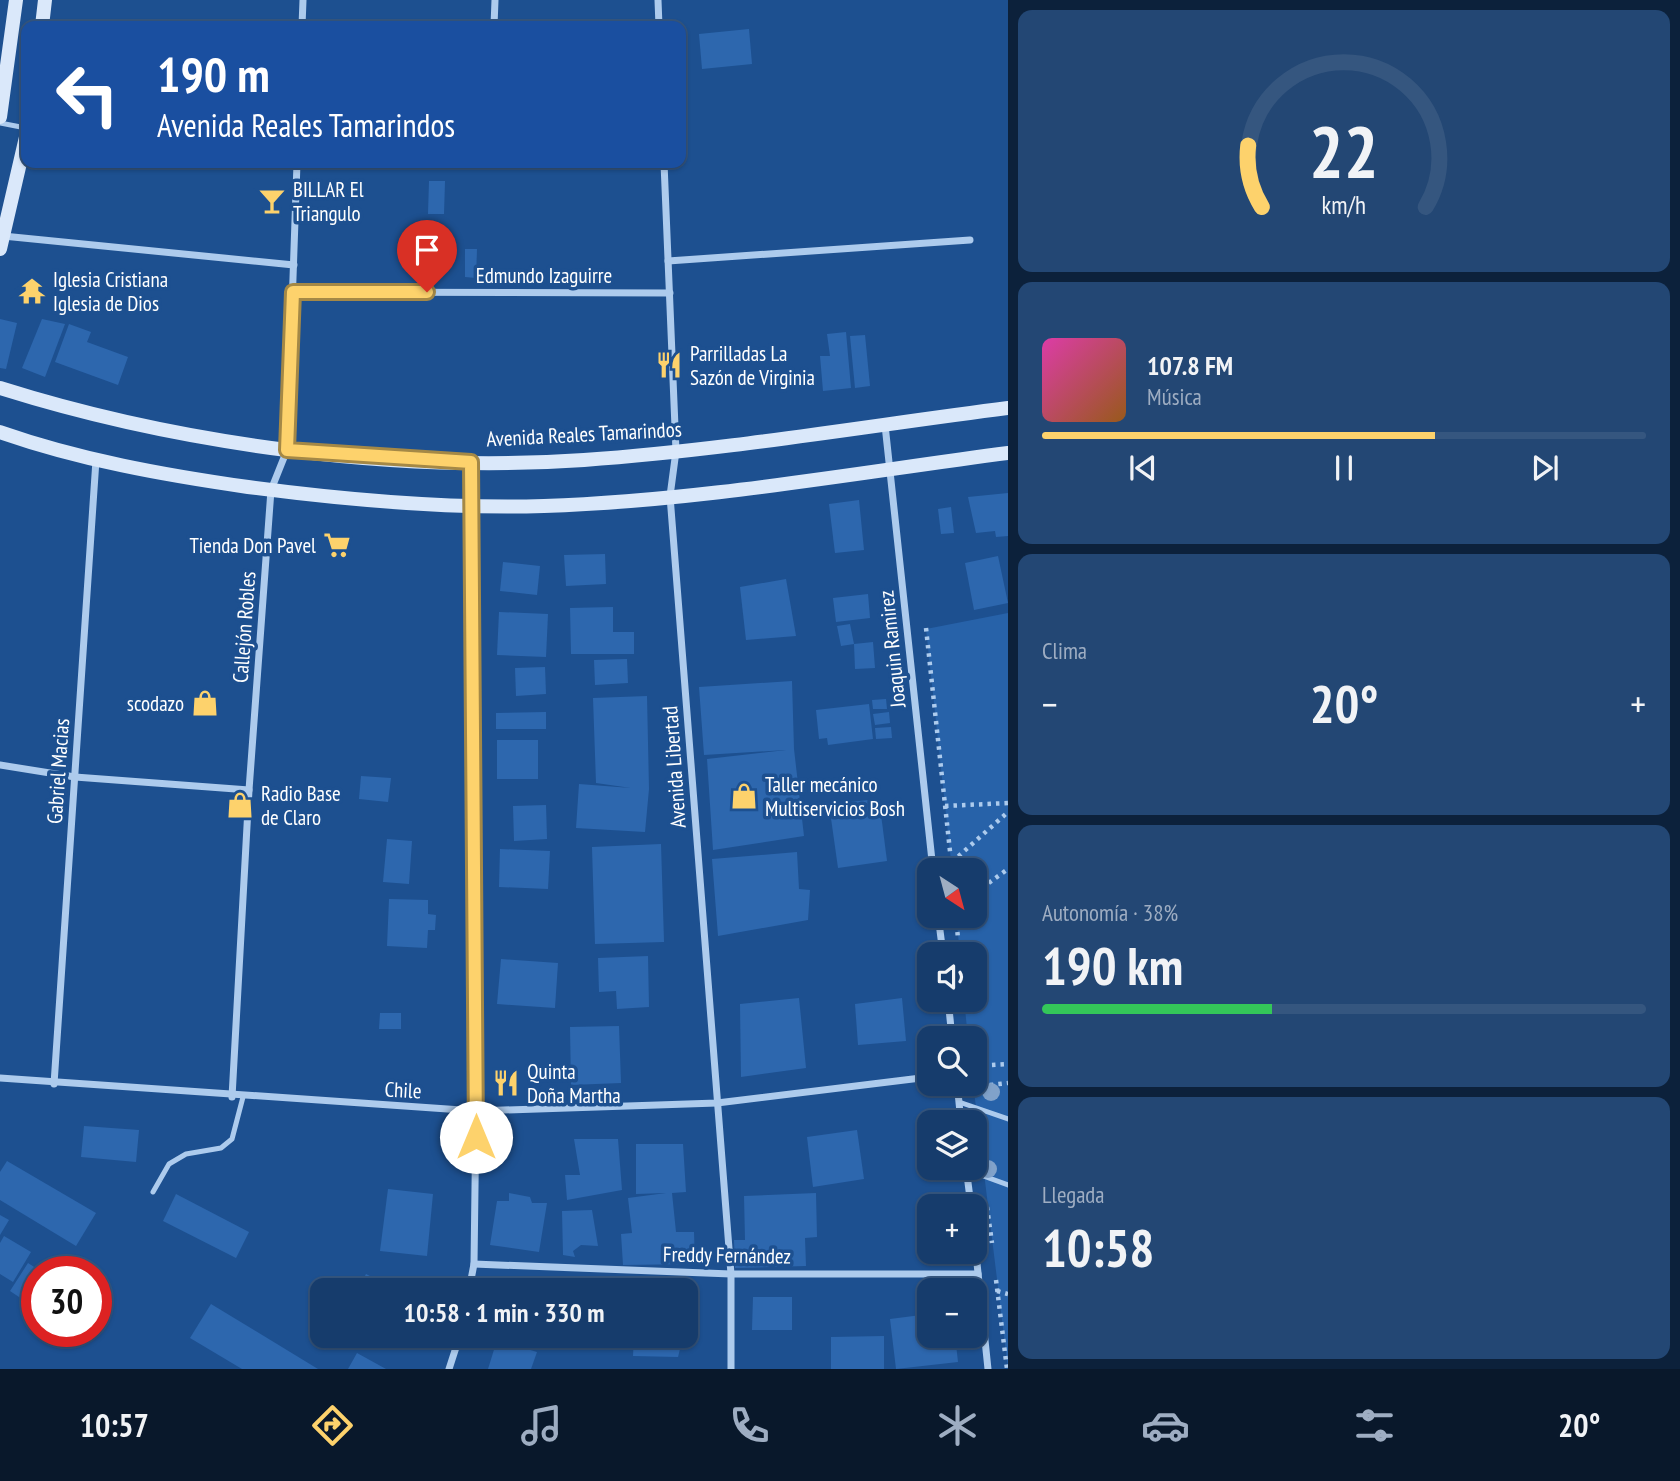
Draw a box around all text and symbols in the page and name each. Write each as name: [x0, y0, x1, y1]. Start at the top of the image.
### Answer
text: 190 m: [157, 42, 270, 106]
icon: left: [42, 49, 133, 140]
text: 22: [1309, 103, 1379, 197]
text: Avenida Reales Tamarindos: [157, 104, 455, 146]
place label: BILLAR El Triangulo: [293, 176, 364, 227]
bar icon: BILLAR El Triangulo: [257, 186, 287, 216]
text: km/h: [1322, 189, 1366, 221]
pin: [397, 220, 457, 292]
icon: arrive: [408, 231, 446, 269]
street label: Edmundo Izaguirre: [476, 262, 612, 289]
place label: Iglesia Cristiana Iglesia de Dios: [53, 266, 168, 317]
temple icon: Iglesia Cristiana Iglesia de Dios: [17, 276, 47, 306]
place label: Parrilladas La Sazón de Virginia: [690, 340, 815, 391]
text: 107.8 FM: [1147, 349, 1233, 382]
restaurant icon: Parrilladas La Sazón de Virginia: [654, 350, 684, 380]
text: Música: [1147, 382, 1202, 411]
street label: Avenida Reales Tamarindos: [486, 415, 682, 453]
icon: previous: [1124, 449, 1162, 487]
icon: pause: [1325, 449, 1363, 487]
icon: next: [1526, 449, 1564, 487]
supermarket icon: Tienda Don Pavel: [322, 530, 352, 560]
place label: Tienda Don Pavel: [189, 532, 316, 559]
street label: Callejón Robles: [227, 570, 261, 684]
street label: Joaquin Ramirez: [872, 589, 912, 710]
text: Clima: [1042, 636, 1087, 665]
text: 20°: [1310, 670, 1378, 737]
text: −: [1042, 679, 1058, 728]
text: +: [1630, 679, 1646, 728]
shop icon: scodazo: [190, 688, 220, 718]
place label: scodazo: [127, 690, 184, 717]
street label: Avenida Libertad: [656, 705, 692, 829]
street label: Gabriel Macias: [41, 717, 75, 825]
place label: Taller mecánico Multiservicios Bosh: [765, 771, 905, 822]
place label: Radio Base de Claro: [261, 780, 341, 831]
shop icon: Taller mecánico Multiservicios Bosh: [729, 781, 759, 811]
shop icon: Radio Base de Claro: [225, 790, 255, 820]
north arrow: [917, 858, 987, 928]
map controls: [917, 858, 987, 1348]
text: Autonomía · 38%: [1042, 898, 1178, 927]
text: 190 km: [1042, 932, 1183, 999]
button: sound: [917, 942, 987, 1012]
button: search: [917, 1026, 987, 1096]
place label: Quinta Doña Martha: [527, 1058, 621, 1109]
restaurant icon: Quinta Doña Martha: [491, 1068, 521, 1098]
street label: Chile: [384, 1076, 422, 1104]
position arrow: [439, 1100, 513, 1174]
button: layers: [917, 1110, 987, 1180]
text: Llegada: [1042, 1180, 1105, 1209]
button: +: [917, 1194, 987, 1264]
text: 10:58: [1042, 1214, 1154, 1281]
street label: Freddy Fernández: [663, 1240, 791, 1270]
speed limit sign: 30: [21, 1256, 112, 1347]
button: −: [917, 1278, 987, 1348]
text: 10:58 · 1 min · 330 m: [404, 1296, 604, 1329]
icon: directions: [308, 1401, 357, 1450]
icon: music: [517, 1401, 566, 1450]
icon: phone: [725, 1401, 774, 1450]
icon: climate: [933, 1401, 982, 1450]
icon: car: [1141, 1401, 1190, 1450]
icon: filters: [1350, 1401, 1399, 1450]
text: 10:57: [80, 1404, 149, 1446]
text: 20°: [1558, 1404, 1600, 1446]

